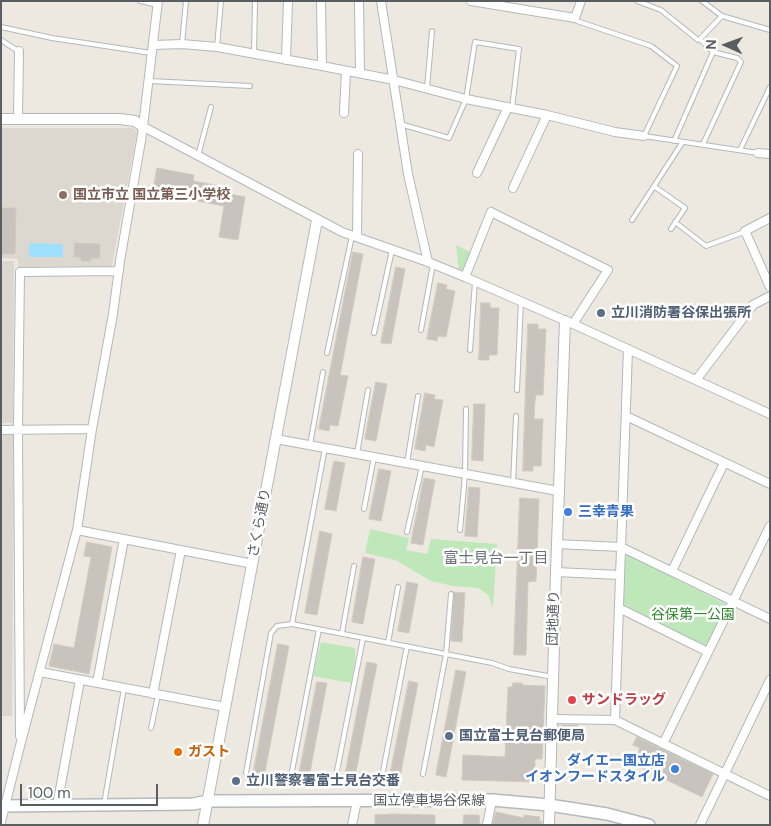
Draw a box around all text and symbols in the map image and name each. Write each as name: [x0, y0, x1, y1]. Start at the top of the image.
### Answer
north arrow: [701, 20, 751, 70]
text: N: [702, 39, 720, 50]
place label: 国立市立 国立第三小学校: [73, 187, 230, 203]
marker: 国立市立 国立第三小学校: [57, 189, 69, 201]
place label: 立川消防署谷保出張所: [611, 305, 751, 321]
marker: 立川消防署谷保出張所: [595, 307, 607, 319]
street label: さくら通り: [245, 487, 275, 559]
place label: 三幸青果: [578, 504, 634, 520]
marker: 三幸青果: [562, 506, 574, 518]
district label: 富士見台一丁目: [444, 550, 548, 568]
street label: 団地通り: [545, 590, 563, 646]
park label: 谷保第一公園: [651, 607, 735, 623]
place label: サンドラッグ: [582, 692, 666, 708]
marker: サンドラッグ: [566, 694, 578, 706]
place label: 国立富士見台郵便局: [459, 728, 585, 744]
marker: 国立富士見台郵便局: [443, 730, 455, 742]
place label: ガスト: [188, 744, 230, 760]
marker: ガスト: [172, 746, 184, 758]
place label: ダイエー国立店 イオンフードスタイル: [525, 753, 665, 786]
marker: ダイエー国立店 イオンフードスタイル: [669, 763, 681, 775]
place label: 立川警察署富士見台交番: [246, 773, 400, 789]
scale bar: [22, 774, 160, 806]
marker: 立川警察署富士見台交番: [230, 775, 242, 787]
text: 100 m: [28, 783, 71, 803]
street label: 国立停車場谷保線: [373, 793, 485, 809]

